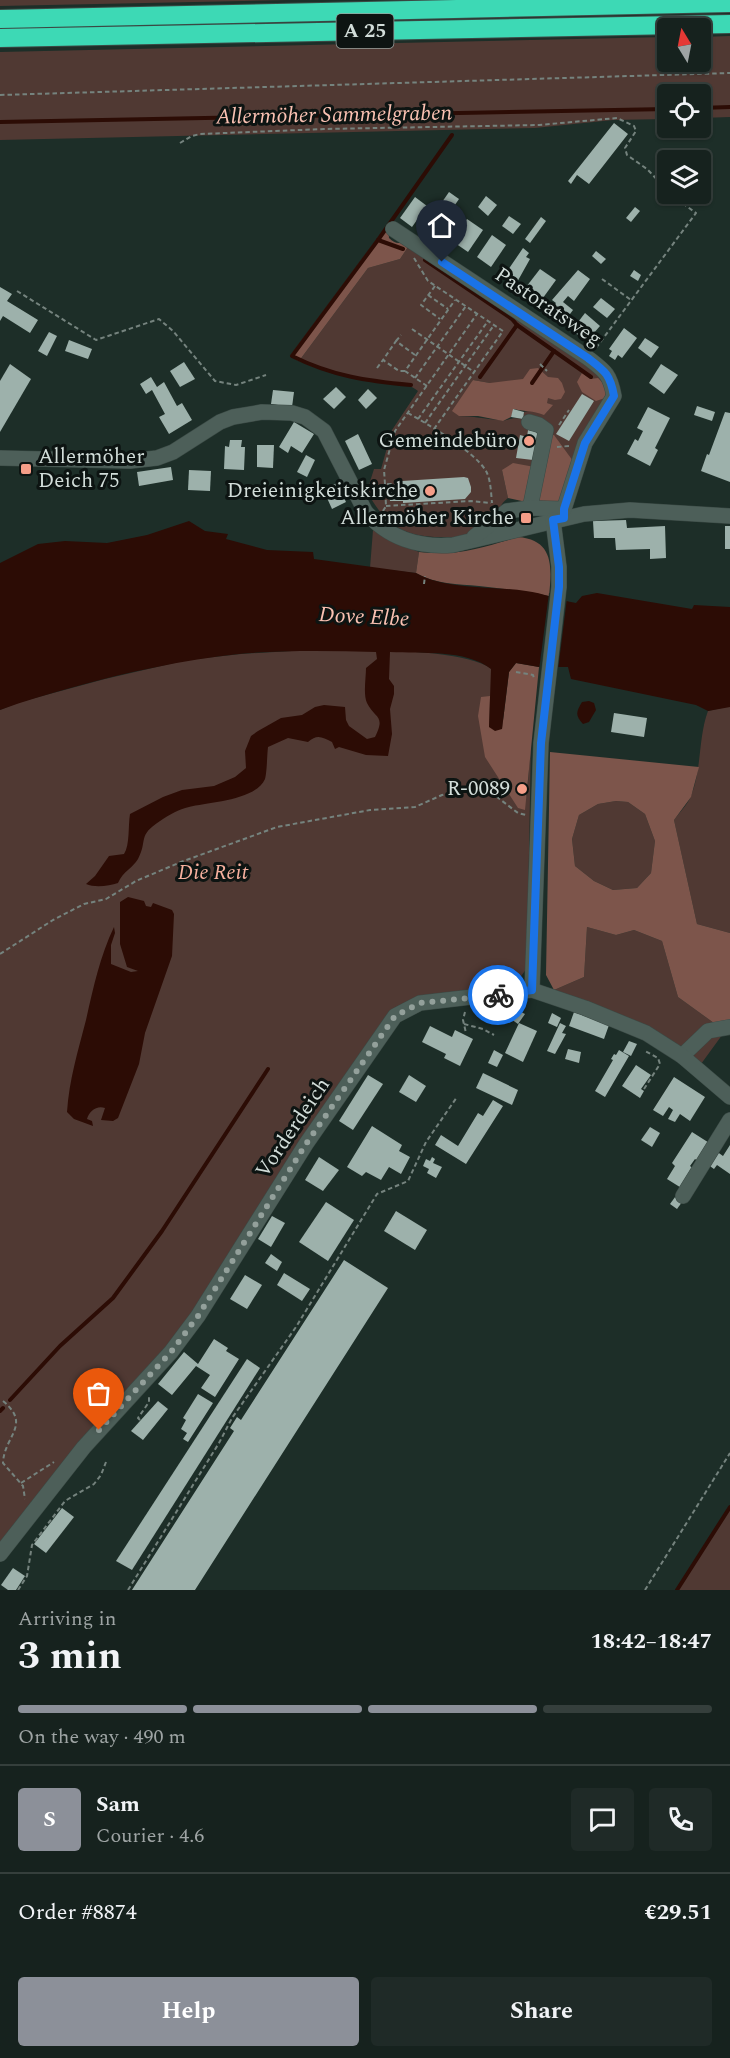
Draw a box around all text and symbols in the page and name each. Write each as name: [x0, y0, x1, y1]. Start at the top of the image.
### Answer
road number: A 25: [336, 14, 394, 48]
north arrow: [657, 18, 711, 72]
map controls: [657, 18, 711, 204]
button: locate: [657, 84, 711, 138]
water label: Allermöher Sammelgraben: [215, 96, 453, 134]
button: layers: [657, 150, 711, 204]
pin: [416, 200, 467, 262]
icon: home: [425, 209, 458, 242]
street label: Pastoratsweg: [488, 259, 608, 355]
place label: Gemeindebüro: [379, 425, 517, 457]
marker: Gemeindebüro: [522, 434, 536, 448]
place label: Allermöher Deich 75: [38, 441, 145, 497]
marker: Allermöher Deich 75: [19, 462, 33, 476]
place label: Dreieinigkeitskirche: [227, 475, 418, 507]
marker: Dreieinigkeitskirche: [423, 484, 437, 498]
place label: Allermöher Kirche: [340, 502, 514, 534]
marker: Allermöher Kirche: [519, 511, 533, 525]
water label: Dove Elbe: [318, 598, 410, 636]
place label: R-0089: [447, 773, 510, 805]
marker: R-0089: [515, 782, 529, 796]
park label: Die Reit: [178, 857, 249, 889]
courier: [468, 965, 528, 1025]
icon: bike: [482, 979, 515, 1012]
street label: Vorderdeich: [248, 1071, 338, 1185]
pin: [73, 1368, 124, 1430]
icon: bag: [82, 1377, 115, 1410]
text: Arriving in: [18, 1604, 116, 1634]
text: 18:42–18:47: [590, 1625, 712, 1658]
text: 3 min: [18, 1627, 122, 1686]
text: On the way · 490 m: [18, 1722, 186, 1752]
text: Sam: [96, 1788, 140, 1821]
button: chat: [571, 1788, 634, 1851]
button: phone: [649, 1788, 712, 1851]
text: S: [43, 1803, 56, 1836]
text: Courier · 4.6: [96, 1821, 204, 1851]
text: Order #8874: [18, 1896, 137, 1929]
text: €29.51: [644, 1896, 712, 1929]
button: Help: [18, 1977, 359, 2046]
button: Share: [371, 1977, 712, 2046]

